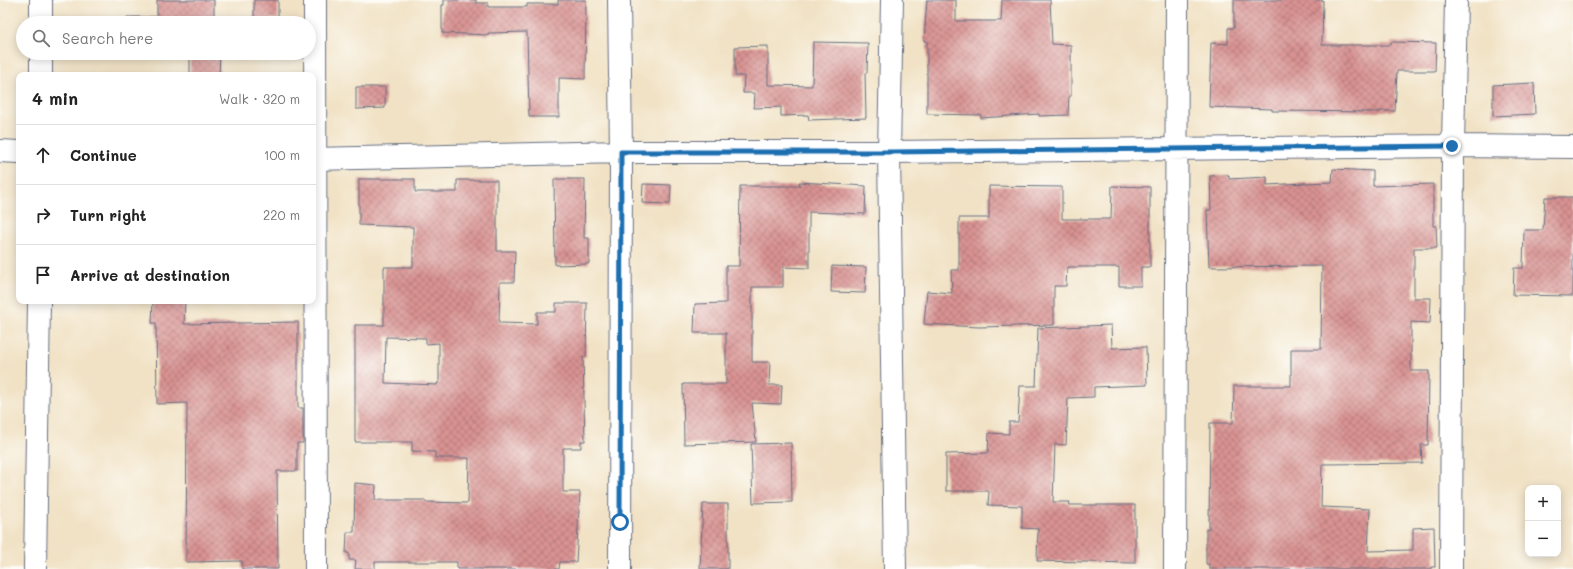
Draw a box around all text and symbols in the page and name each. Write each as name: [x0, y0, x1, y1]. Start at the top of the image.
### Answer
search box: [16, 16, 316, 60]
icon: search: [30, 27, 52, 49]
text: Search here: [62, 28, 153, 48]
text: 4 min: [32, 87, 78, 109]
text: Walk · 320 m: [219, 90, 300, 107]
route end: [1443, 137, 1461, 155]
icon: ahead: [32, 144, 54, 166]
text: Continue: [70, 145, 137, 165]
text: 100 m: [264, 146, 300, 163]
icon: right: [32, 204, 54, 226]
text: Turn right: [70, 205, 147, 225]
text: 220 m: [263, 206, 300, 223]
icon: arrive: [32, 264, 54, 286]
text: Arrive at destination: [70, 265, 230, 285]
map controls: [1525, 485, 1561, 557]
button: +: [1525, 485, 1561, 521]
route start: [611, 513, 629, 531]
button: −: [1525, 521, 1561, 557]

